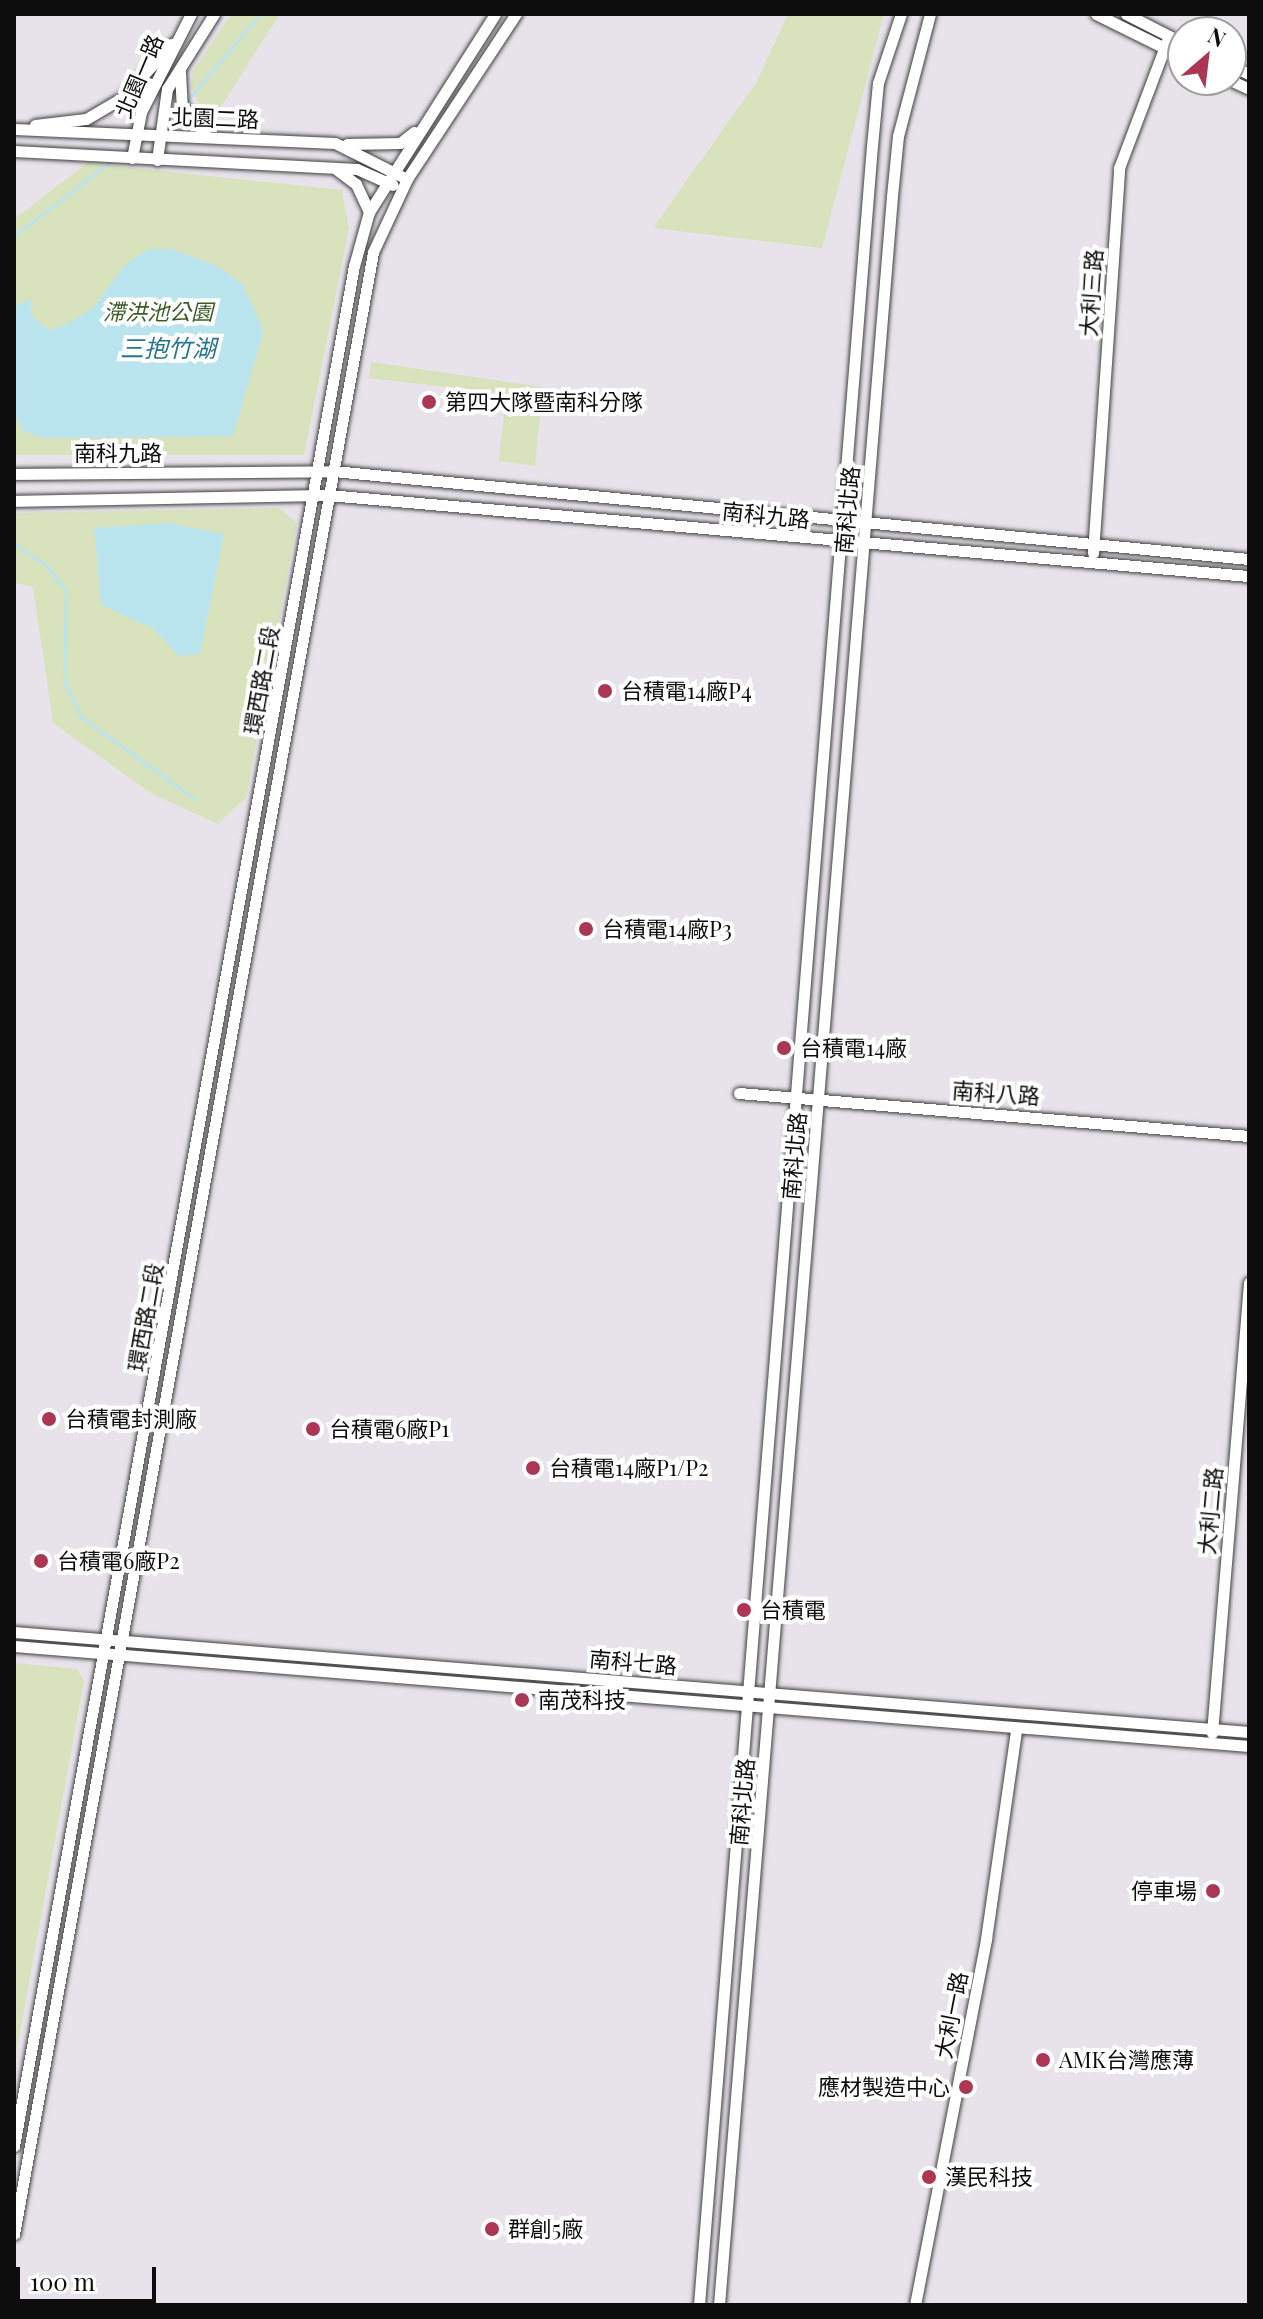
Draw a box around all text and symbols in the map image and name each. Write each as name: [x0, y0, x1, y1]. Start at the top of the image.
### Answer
north arrow: [1167, 16, 1247, 96]
text: N: [1203, 20, 1231, 54]
street label: 北園一路: [110, 30, 168, 122]
street label: 北園二路: [171, 103, 259, 133]
street label: 大利三路: [1075, 248, 1107, 338]
park label: 滯洪池公園: [103, 299, 213, 325]
water label: 三抱竹湖: [120, 334, 216, 362]
place label: 第四大隊暨南科分隊: [445, 389, 643, 415]
marker: 第四大隊暨南科分隊: [420, 393, 438, 411]
street label: 南科九路: [74, 440, 162, 466]
street label: 南科北路: [830, 465, 864, 555]
street label: 南科九路: [721, 497, 811, 533]
street label: 環西路二段: [238, 624, 284, 736]
place label: 台積電14廠P4: [621, 678, 752, 704]
marker: 台積電14廠P4: [596, 682, 614, 700]
place label: 台積電14廠P3: [602, 916, 732, 942]
marker: 台積電14廠P3: [577, 920, 595, 938]
place label: 台積電14廠: [800, 1035, 907, 1061]
marker: 台積電14廠: [775, 1039, 793, 1057]
street label: 南科八路: [951, 1077, 1041, 1109]
street label: 南科北路: [777, 1111, 811, 1201]
street label: 環西路二段: [122, 1261, 168, 1373]
place label: 台積電封測廠: [65, 1406, 197, 1432]
marker: 台積電封測廠: [40, 1410, 58, 1428]
place label: 台積電6廠P1: [329, 1416, 449, 1442]
marker: 台積電6廠P1: [304, 1420, 322, 1438]
place label: 台積電14廠P1/P2: [549, 1455, 709, 1481]
marker: 台積電14廠P1/P2: [524, 1459, 542, 1477]
street label: 大利二路: [1193, 1466, 1227, 1556]
place label: 台積電6廠P2: [57, 1548, 180, 1574]
marker: 台積電6廠P2: [32, 1552, 50, 1570]
place label: 台積電: [760, 1597, 826, 1623]
marker: 台積電: [735, 1601, 753, 1619]
street label: 南科七路: [588, 1645, 678, 1679]
place label: 南茂科技: [538, 1687, 626, 1713]
marker: 南茂科技: [513, 1691, 531, 1709]
street label: 南科北路: [725, 1757, 759, 1847]
place label: 停車場: [1131, 1878, 1197, 1904]
marker: 停車場: [1204, 1882, 1222, 1900]
street label: 大利一路: [930, 1969, 972, 2061]
place label: AMK台灣應薄: [1059, 2047, 1194, 2073]
marker: AMK台灣應薄: [1034, 2051, 1052, 2069]
place label: 應材製造中心: [818, 2074, 950, 2100]
marker: 應材製造中心: [957, 2078, 975, 2096]
place label: 漢民科技: [945, 2164, 1033, 2190]
marker: 漢民科技: [920, 2168, 938, 2186]
place label: 群創5廠: [508, 2216, 583, 2242]
marker: 群創5廠: [483, 2220, 501, 2238]
scale bar: [20, 2251, 160, 2301]
text: 100 m: [30, 2265, 95, 2297]

